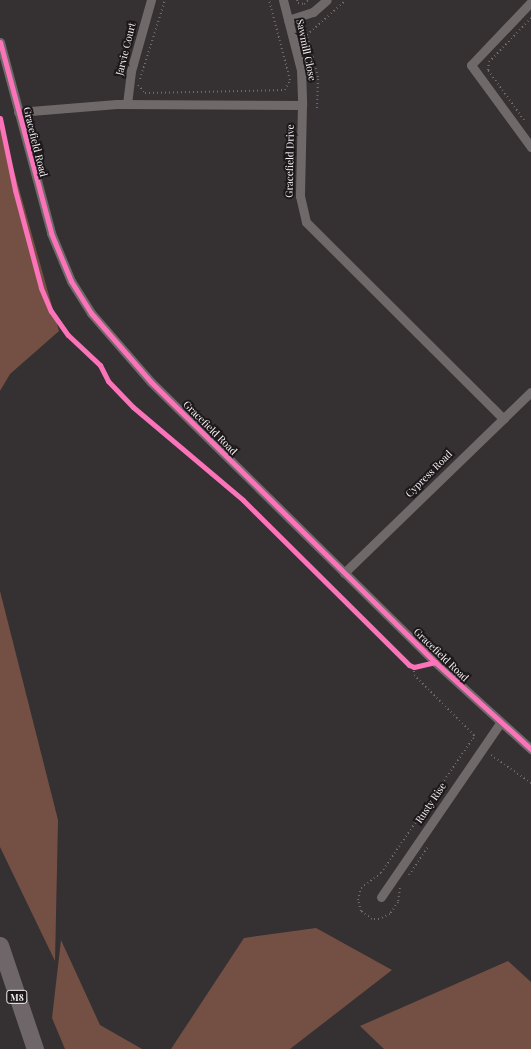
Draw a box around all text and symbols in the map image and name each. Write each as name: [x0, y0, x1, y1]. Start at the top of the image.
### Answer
street label: Sawmill Close: [294, 18, 318, 82]
street label: Jarvie Court: [114, 21, 138, 77]
street label: Gracefield Road: [21, 106, 49, 178]
street label: Gracefield Drive: [283, 124, 297, 198]
street label: Gracefield Road: [180, 398, 240, 458]
street label: Cypress Road: [403, 448, 455, 500]
street label: Gracefield Road: [411, 626, 471, 684]
street label: Rusty Rise: [413, 780, 449, 826]
road number: M8: [6, 990, 28, 1004]

